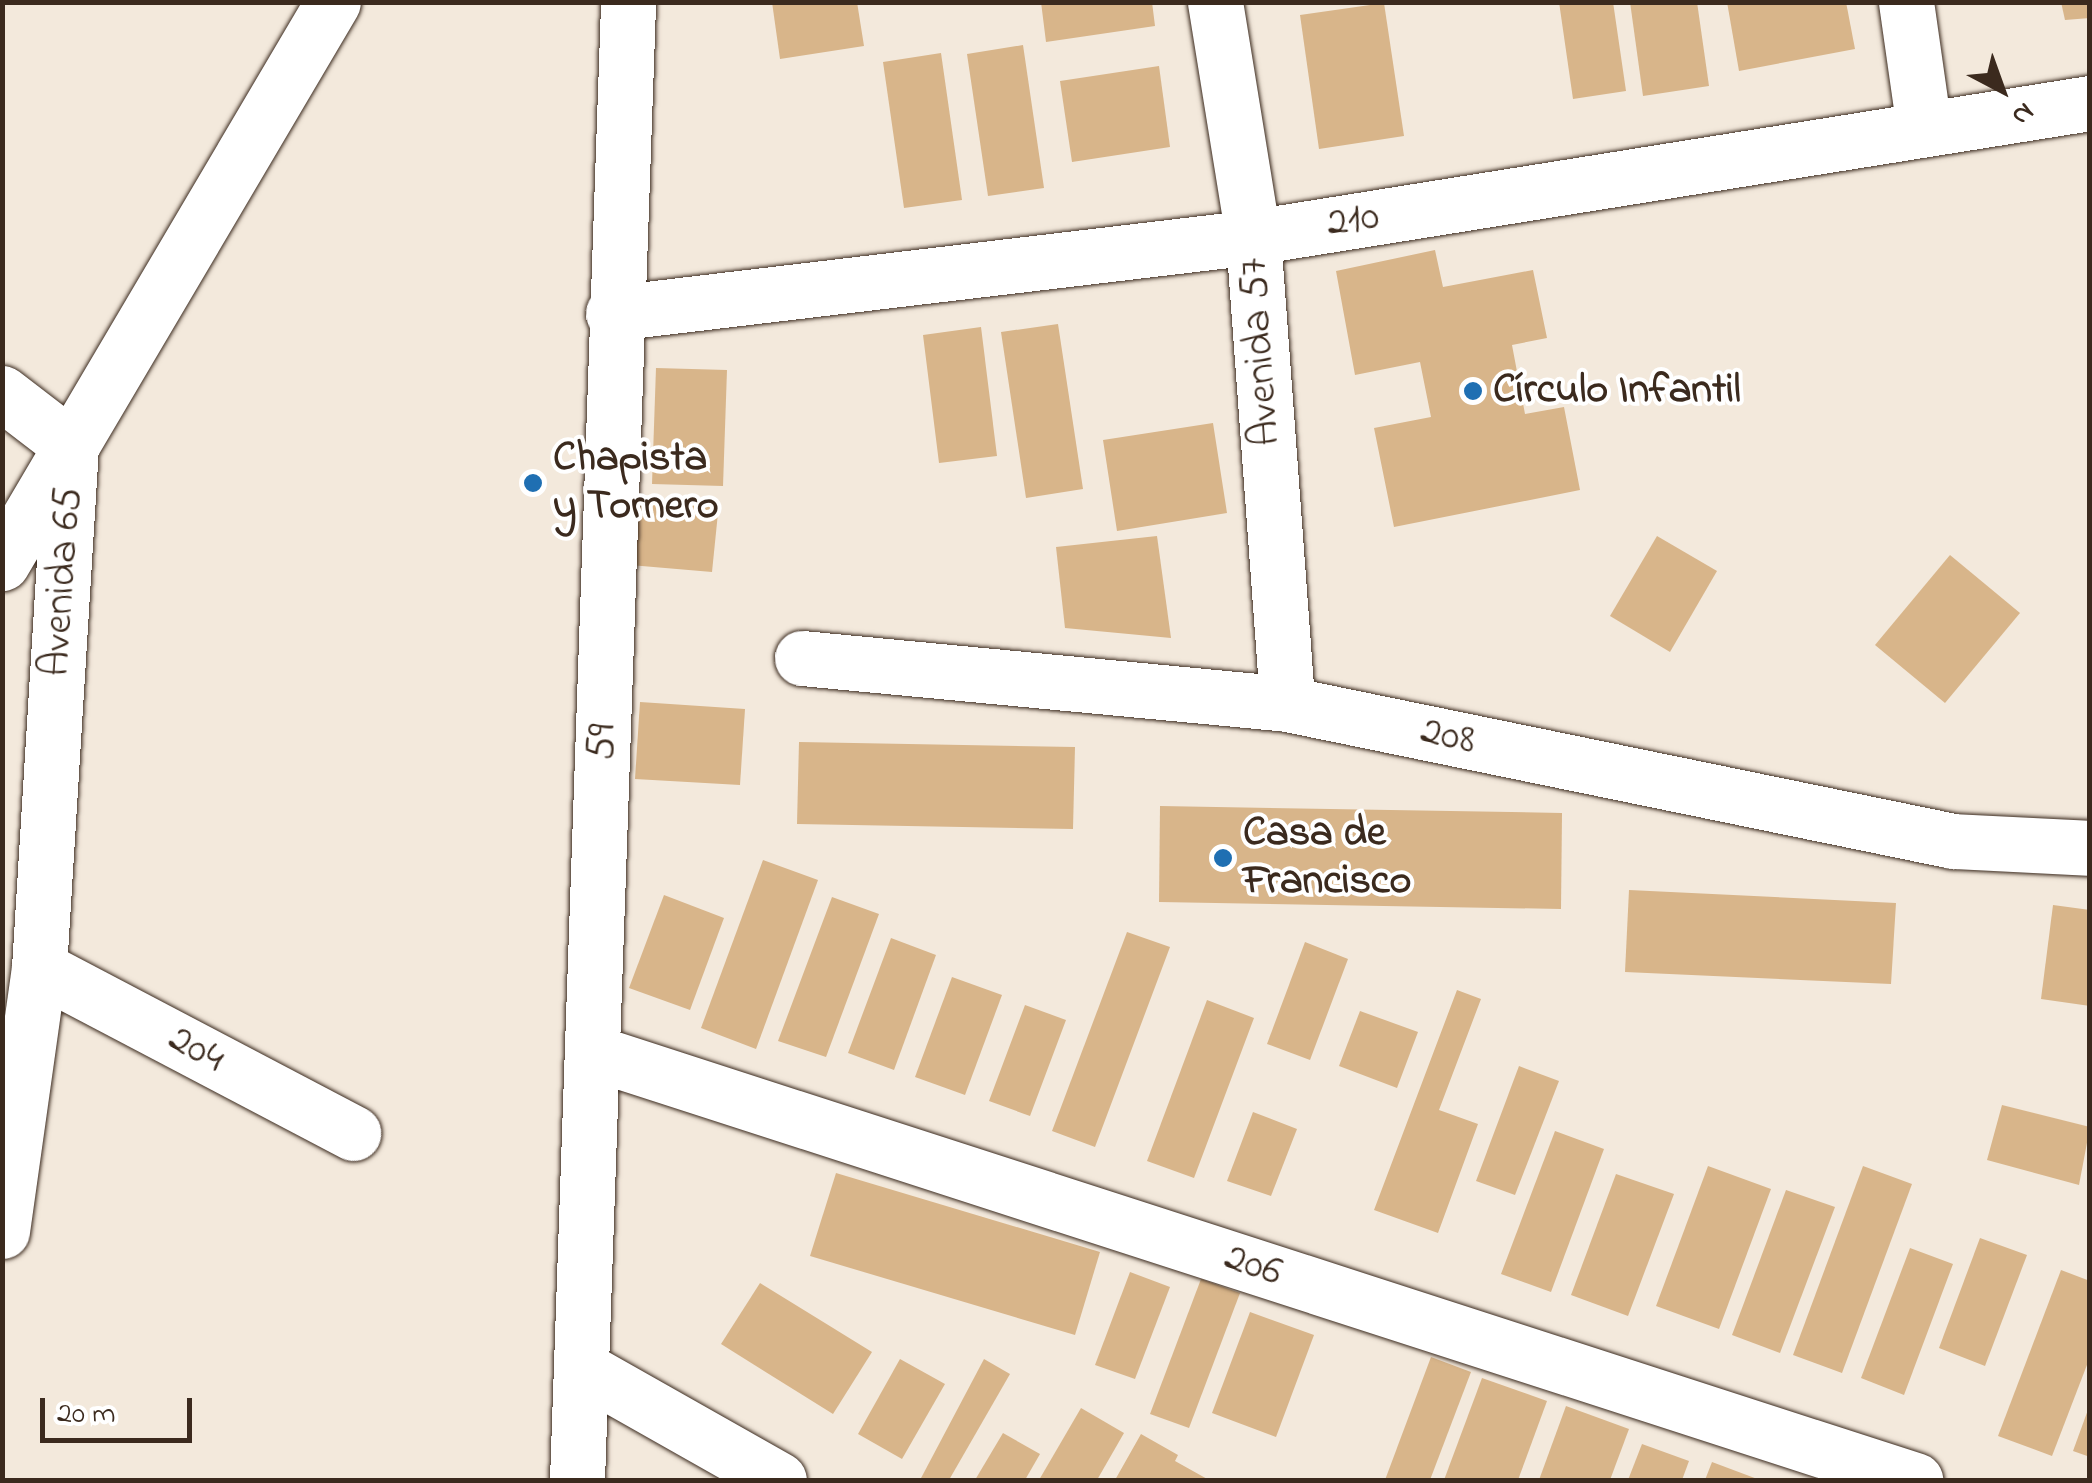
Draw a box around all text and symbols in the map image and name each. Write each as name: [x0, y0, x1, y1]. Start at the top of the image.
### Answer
north arrow: [1952, 40, 2052, 140]
text: N: [2001, 91, 2043, 135]
street label: 210: [1323, 192, 1383, 250]
street label: Avenida 57: [1229, 256, 1293, 448]
place label: Círculo Infantil: [1493, 366, 1741, 416]
marker: Círculo Infantil: [1462, 380, 1484, 402]
place label: Chapista y Tornero: [553, 434, 718, 532]
marker: Chapista y Tornero: [522, 472, 544, 494]
street label: Avenida 65: [31, 486, 95, 678]
street label: 208: [1416, 707, 1480, 767]
street label: 59: [577, 723, 629, 761]
place label: Casa de Francisco: [1243, 809, 1411, 908]
marker: Casa de Francisco: [1212, 847, 1234, 869]
street label: 204: [159, 1015, 233, 1085]
street label: 206: [1218, 1233, 1288, 1299]
scale bar: [45, 1378, 198, 1440]
text: 20 m: [57, 1393, 116, 1437]

